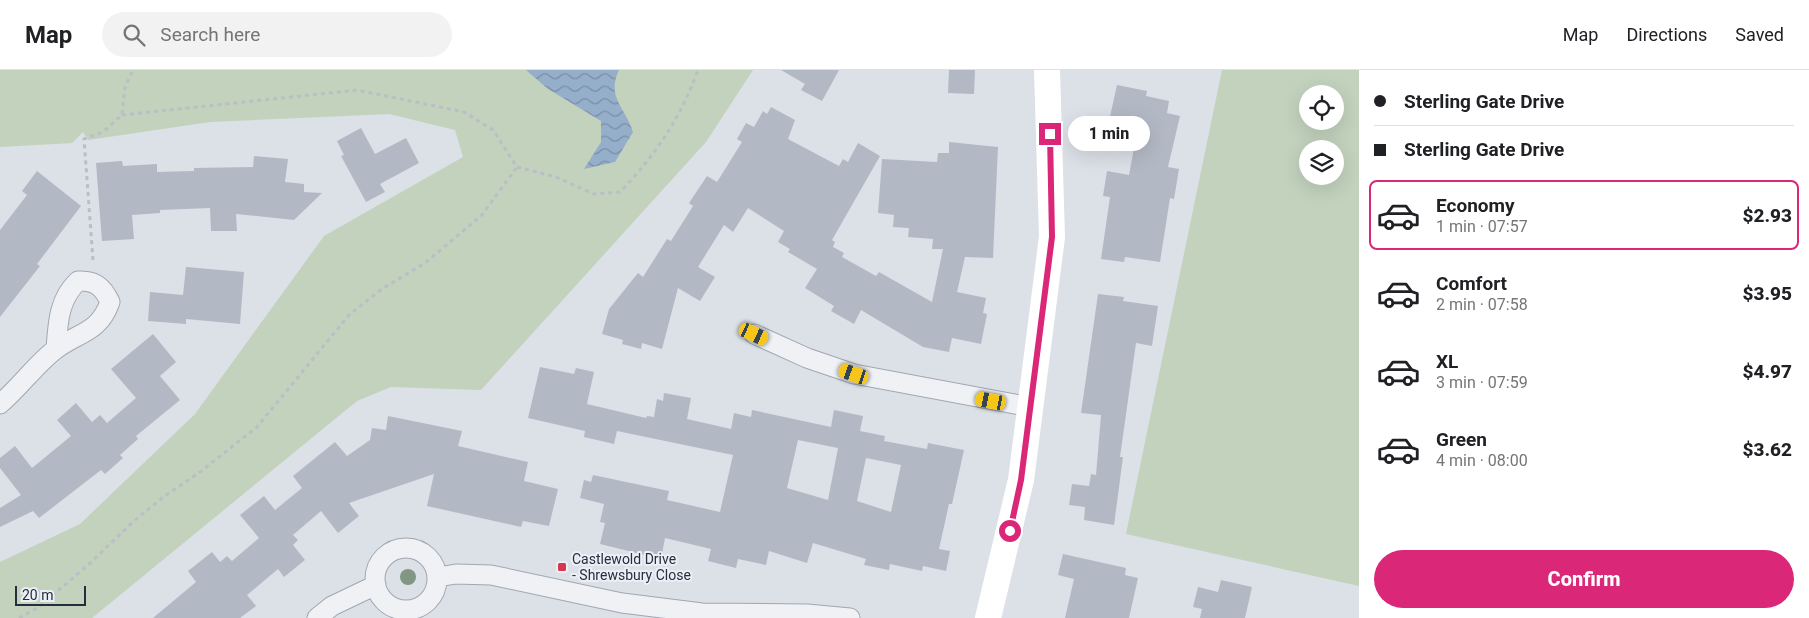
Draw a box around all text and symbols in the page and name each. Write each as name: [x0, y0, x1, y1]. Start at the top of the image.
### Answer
search box: [102, 12, 452, 57]
text: Map: [25, 21, 72, 49]
icon: search: [120, 21, 148, 49]
text: Search here: [160, 23, 260, 46]
text: Map: [1563, 24, 1598, 45]
text: Directions: [1626, 24, 1707, 45]
text: Saved: [1735, 24, 1784, 45]
map controls: [1299, 85, 1344, 185]
button: locate: [1299, 85, 1344, 130]
text: Sterling Gate Drive: [1404, 90, 1564, 113]
callout: 1 min: [1068, 116, 1150, 152]
route end: [1039, 123, 1061, 145]
text: 1 min: [1089, 124, 1129, 143]
text: Sterling Gate Drive: [1404, 138, 1564, 161]
button: layers: [1299, 140, 1344, 185]
icon: car: [1376, 193, 1421, 238]
text: Economy: [1436, 194, 1515, 217]
text: $2.93: [1743, 204, 1792, 227]
text: 1 min · 07:57: [1436, 217, 1528, 236]
icon: car: [1376, 271, 1421, 316]
text: Comfort: [1436, 272, 1507, 295]
text: $3.95: [1743, 282, 1792, 305]
text: 2 min · 07:58: [1436, 295, 1528, 314]
car: [737, 321, 770, 347]
icon: car: [1376, 349, 1421, 394]
text: XL: [1436, 350, 1458, 373]
text: $4.97: [1743, 360, 1792, 383]
car: [837, 362, 870, 386]
text: 3 min · 07:59: [1436, 373, 1528, 392]
car: [974, 391, 1007, 411]
icon: car: [1376, 427, 1421, 472]
text: Green: [1436, 428, 1487, 451]
text: $3.62: [1743, 438, 1792, 461]
text: 4 min · 08:00: [1436, 451, 1528, 470]
route start: [999, 520, 1021, 542]
button: Confirm: [1374, 550, 1794, 608]
place label: Castlewold Drive - Shrewsbury Close: [572, 551, 691, 583]
marker: Castlewold Drive - Shrewsbury Close: [556, 561, 568, 573]
scale bar: [15, 583, 86, 606]
text: 20 m: [22, 587, 54, 603]

